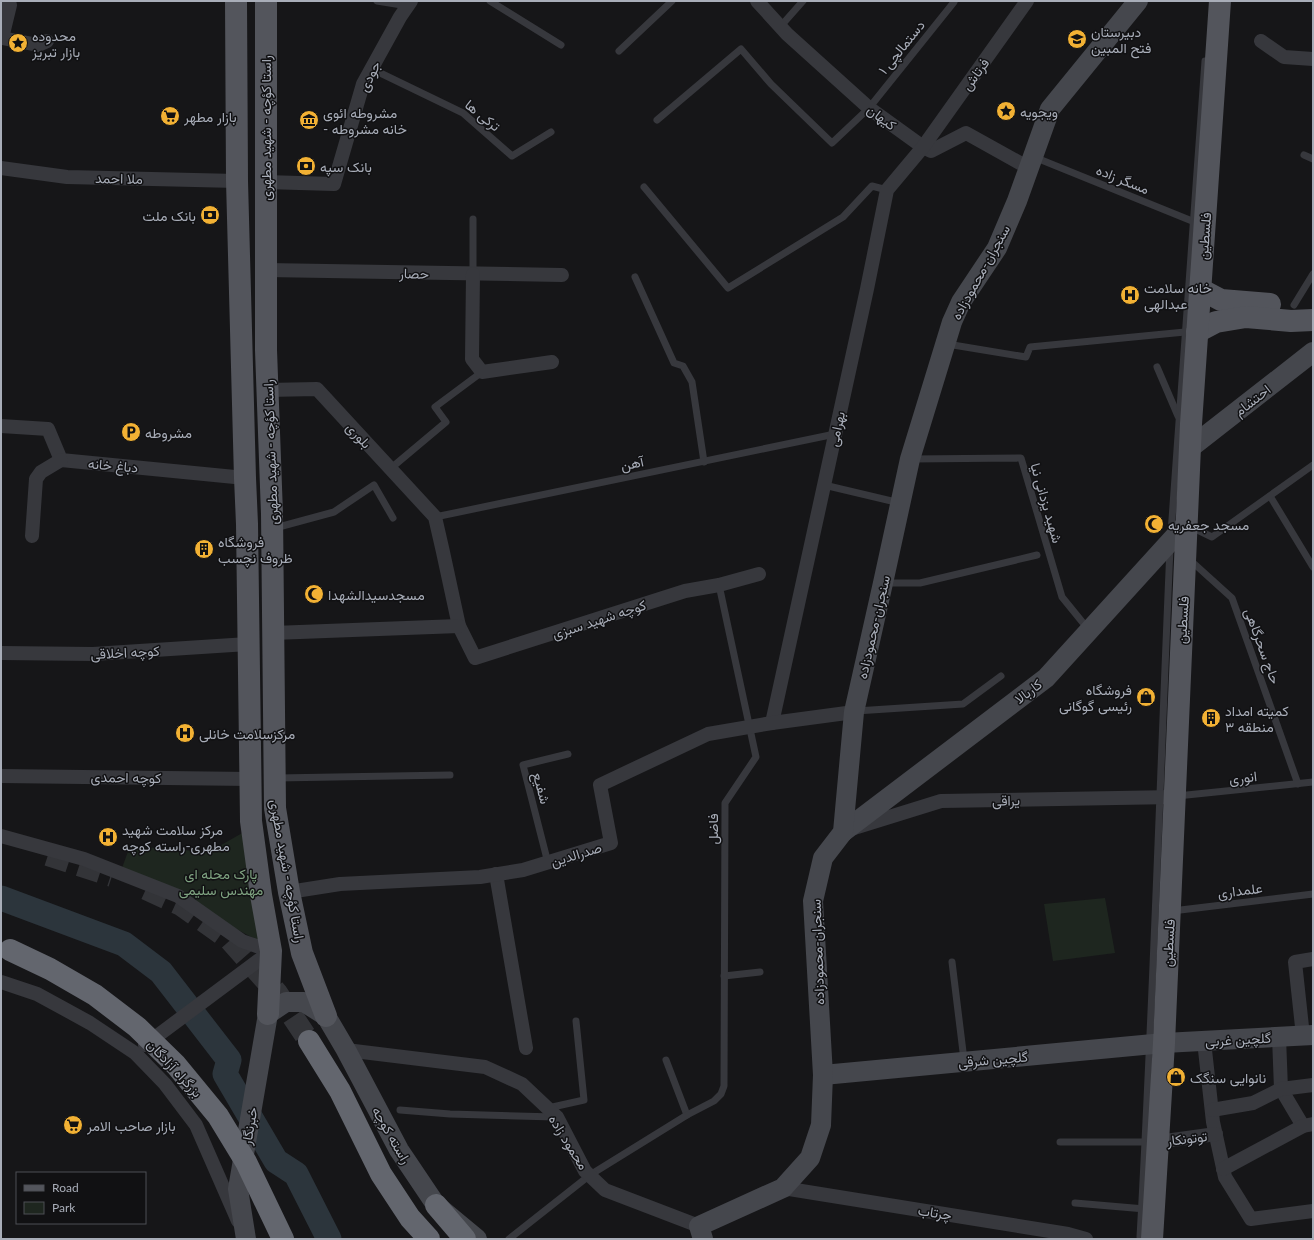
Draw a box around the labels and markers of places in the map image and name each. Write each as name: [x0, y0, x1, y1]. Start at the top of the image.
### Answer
place label: دبیرستان فتح المبین: [1091, 23, 1151, 59]
place label: محدوده بازار تبریز: [31, 27, 80, 61]
school or university icon: دبیرستان فتح المبین: [1066, 28, 1088, 50]
place icon: محدوده بازار تبریز: [7, 32, 29, 54]
place icon: ویجویه: [995, 100, 1017, 122]
place label: ویجویه: [1020, 103, 1058, 121]
place label: مشروطه ائوی - خانه مشروطه: [323, 104, 407, 138]
supermarket icon: بازار مطهر: [159, 105, 181, 127]
place label: بازار مطهر: [183, 108, 237, 126]
museum icon: مشروطه ائوی - خانه مشروطه: [298, 109, 320, 131]
bank icon: بانک سپه: [295, 155, 317, 177]
place label: بانک سپه: [320, 158, 372, 177]
bank icon: بانک ملت: [199, 204, 221, 226]
place label: بانک ملت: [143, 207, 196, 225]
place label: خانه سلامت عبدالهی: [1144, 279, 1212, 313]
hospital icon: خانه سلامت عبدالهی: [1119, 284, 1141, 306]
parking icon: مشروطه: [120, 421, 142, 443]
place label: مشروطه: [145, 424, 192, 442]
mosque icon: مسجد جعفریه: [1143, 513, 1165, 535]
place label: مسجد جعفریه: [1168, 516, 1249, 534]
place label: فروشگاه ظروف نچسب: [218, 533, 293, 568]
building icon: فروشگاه ظروف نچسب: [193, 538, 215, 560]
mosque icon: مسجدسیدالشهدا: [303, 583, 325, 605]
place label: مسجدسیدالشهدا: [328, 586, 425, 604]
place label: فروشگاه رئیسی گوگانی: [1059, 681, 1132, 715]
shop icon: فروشگاه رئیسی گوگانی: [1135, 686, 1157, 708]
place label: کمیته امداد منطقه ۳: [1225, 702, 1289, 735]
building icon: کمیته امداد منطقه ۳: [1200, 707, 1222, 729]
hospital icon: مرکزسلامت خانلی: [174, 722, 196, 744]
place label: مرکزسلامت خانلی: [199, 725, 295, 743]
place label: مرکز سلامت شهید مطهری-راسته کوچه: [122, 821, 230, 856]
hospital icon: مرکز سلامت شهید مطهری-راسته کوچه: [97, 826, 119, 848]
shop icon: نانوایی سنگک: [1165, 1066, 1187, 1088]
place label: نانوایی سنگک: [1190, 1069, 1266, 1087]
supermarket icon: بازار صاحب الامر: [62, 1114, 84, 1136]
place label: بازار صاحب الامر: [86, 1117, 176, 1135]

